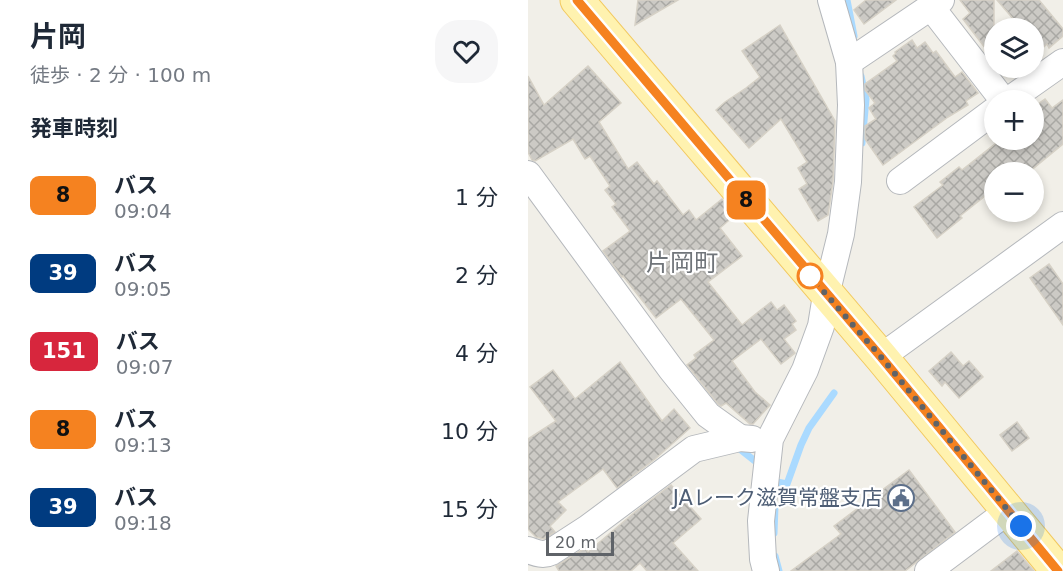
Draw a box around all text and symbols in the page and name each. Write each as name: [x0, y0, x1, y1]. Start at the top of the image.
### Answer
map controls: [984, 18, 1044, 222]
button: layers: [984, 18, 1044, 78]
text: 片岡: [30, 20, 86, 53]
button: heart: [435, 20, 498, 83]
text: 徒歩 · 2 分 · 100 m: [30, 63, 211, 87]
button: +: [984, 90, 1044, 150]
text: 発車時刻: [30, 116, 118, 141]
button: −: [984, 162, 1044, 222]
text: バス: [114, 173, 158, 198]
line badge: 8: [726, 180, 766, 220]
text: 8: [56, 183, 70, 207]
text: 1 分: [455, 185, 498, 210]
text: 8: [739, 188, 753, 212]
text: 09:04: [114, 199, 172, 223]
district label: 片岡町: [646, 249, 718, 277]
text: バス: [114, 251, 158, 276]
text: 39: [48, 261, 78, 285]
text: 2 分: [455, 263, 498, 288]
unlabelled marker: [797, 263, 823, 289]
text: 09:05: [114, 277, 172, 301]
text: バス: [116, 329, 160, 354]
text: 151: [42, 339, 86, 363]
text: 4 分: [455, 341, 498, 366]
text: 09:07: [116, 355, 173, 379]
text: バス: [114, 407, 158, 432]
text: 8: [56, 417, 70, 441]
text: 10 分: [441, 419, 498, 444]
text: 09:13: [114, 433, 172, 457]
public building icon: JAレーク滋賀常盤支店: [886, 483, 916, 513]
text: バス: [114, 485, 158, 510]
place label: JAレーク滋賀常盤支店: [671, 486, 882, 510]
text: 39: [48, 495, 78, 519]
text: 15 分: [441, 497, 498, 522]
text: 09:18: [114, 511, 172, 535]
your location: [1006, 511, 1036, 541]
scale bar: [546, 529, 614, 556]
text: 20 m: [555, 533, 596, 552]

